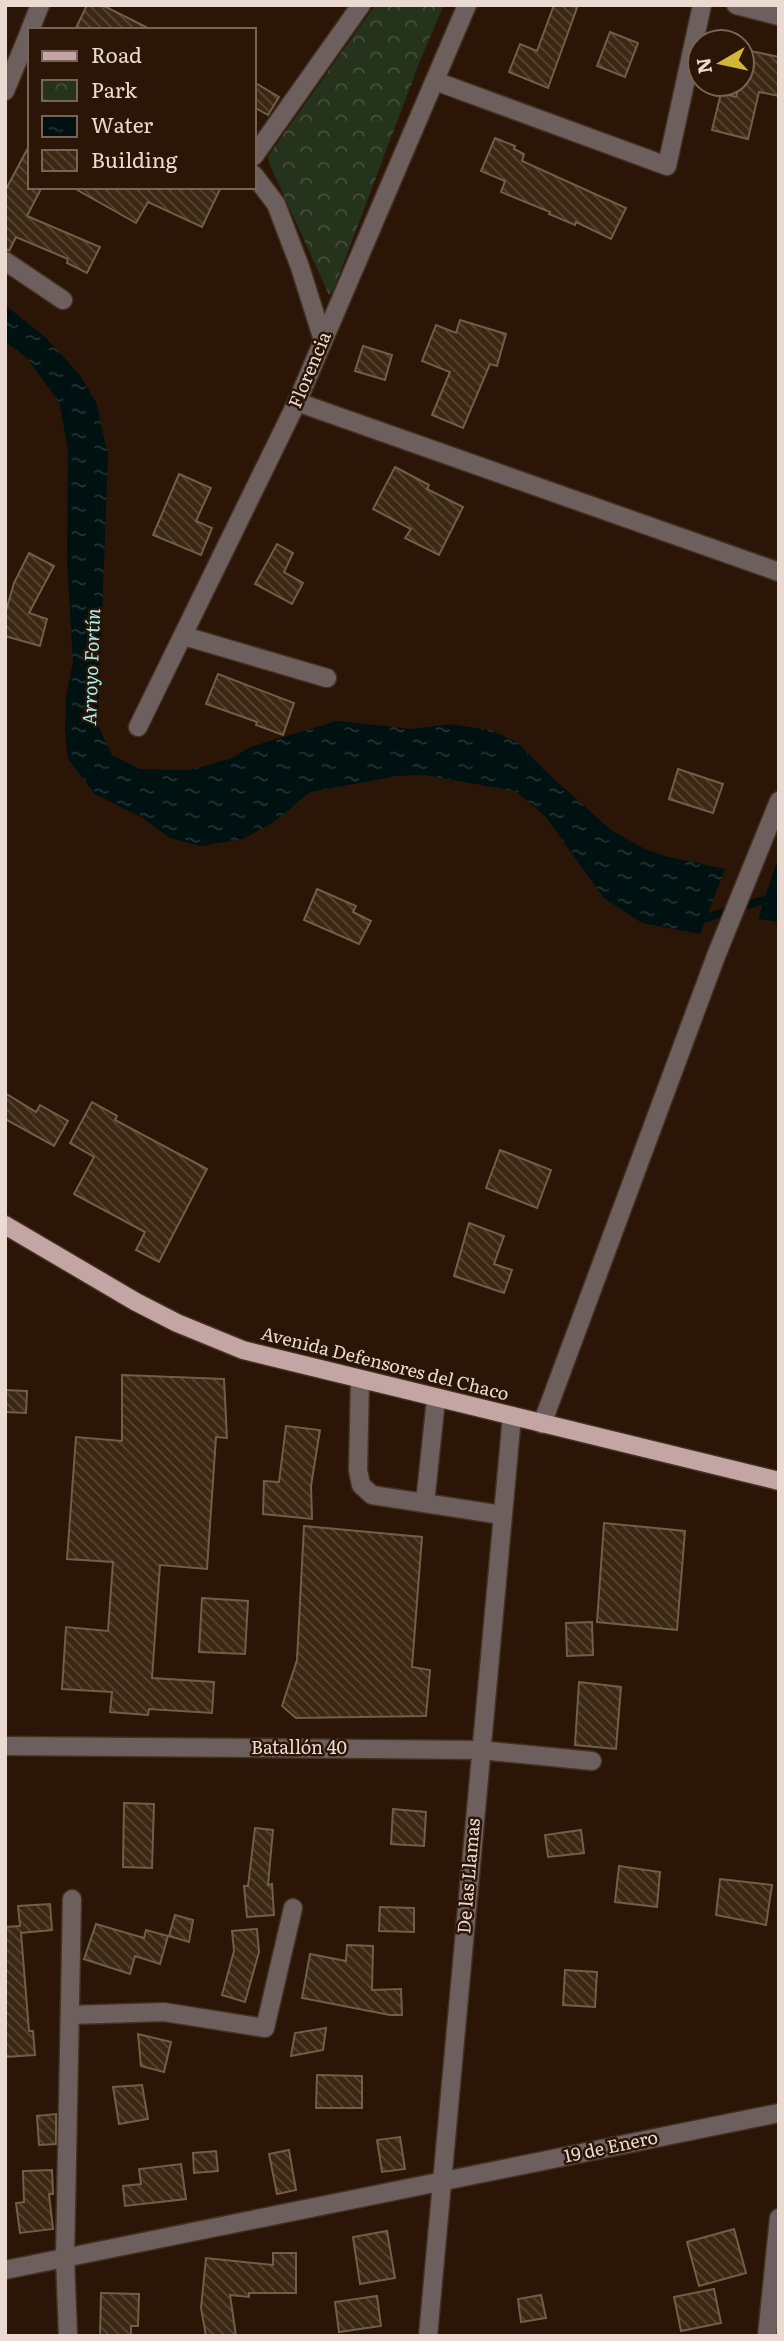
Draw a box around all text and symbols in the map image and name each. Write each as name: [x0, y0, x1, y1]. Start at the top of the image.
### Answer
legend: [28, 28, 256, 189]
north arrow: [686, 28, 756, 98]
text: Road: [91, 38, 142, 69]
text: N: [688, 56, 718, 76]
text: Park: [91, 73, 137, 104]
text: Water: [91, 108, 153, 139]
text: Building: [91, 143, 178, 174]
street label: Florencia: [280, 327, 337, 412]
water label: Arroyo Fortín: [74, 607, 106, 726]
street label: Avenida Defensores del Chaco: [259, 1319, 512, 1406]
street label: Batallón 40: [251, 1733, 347, 1760]
street label: De las Llamas: [449, 1817, 486, 1935]
street label: 19 de Enero: [561, 2122, 660, 2169]

